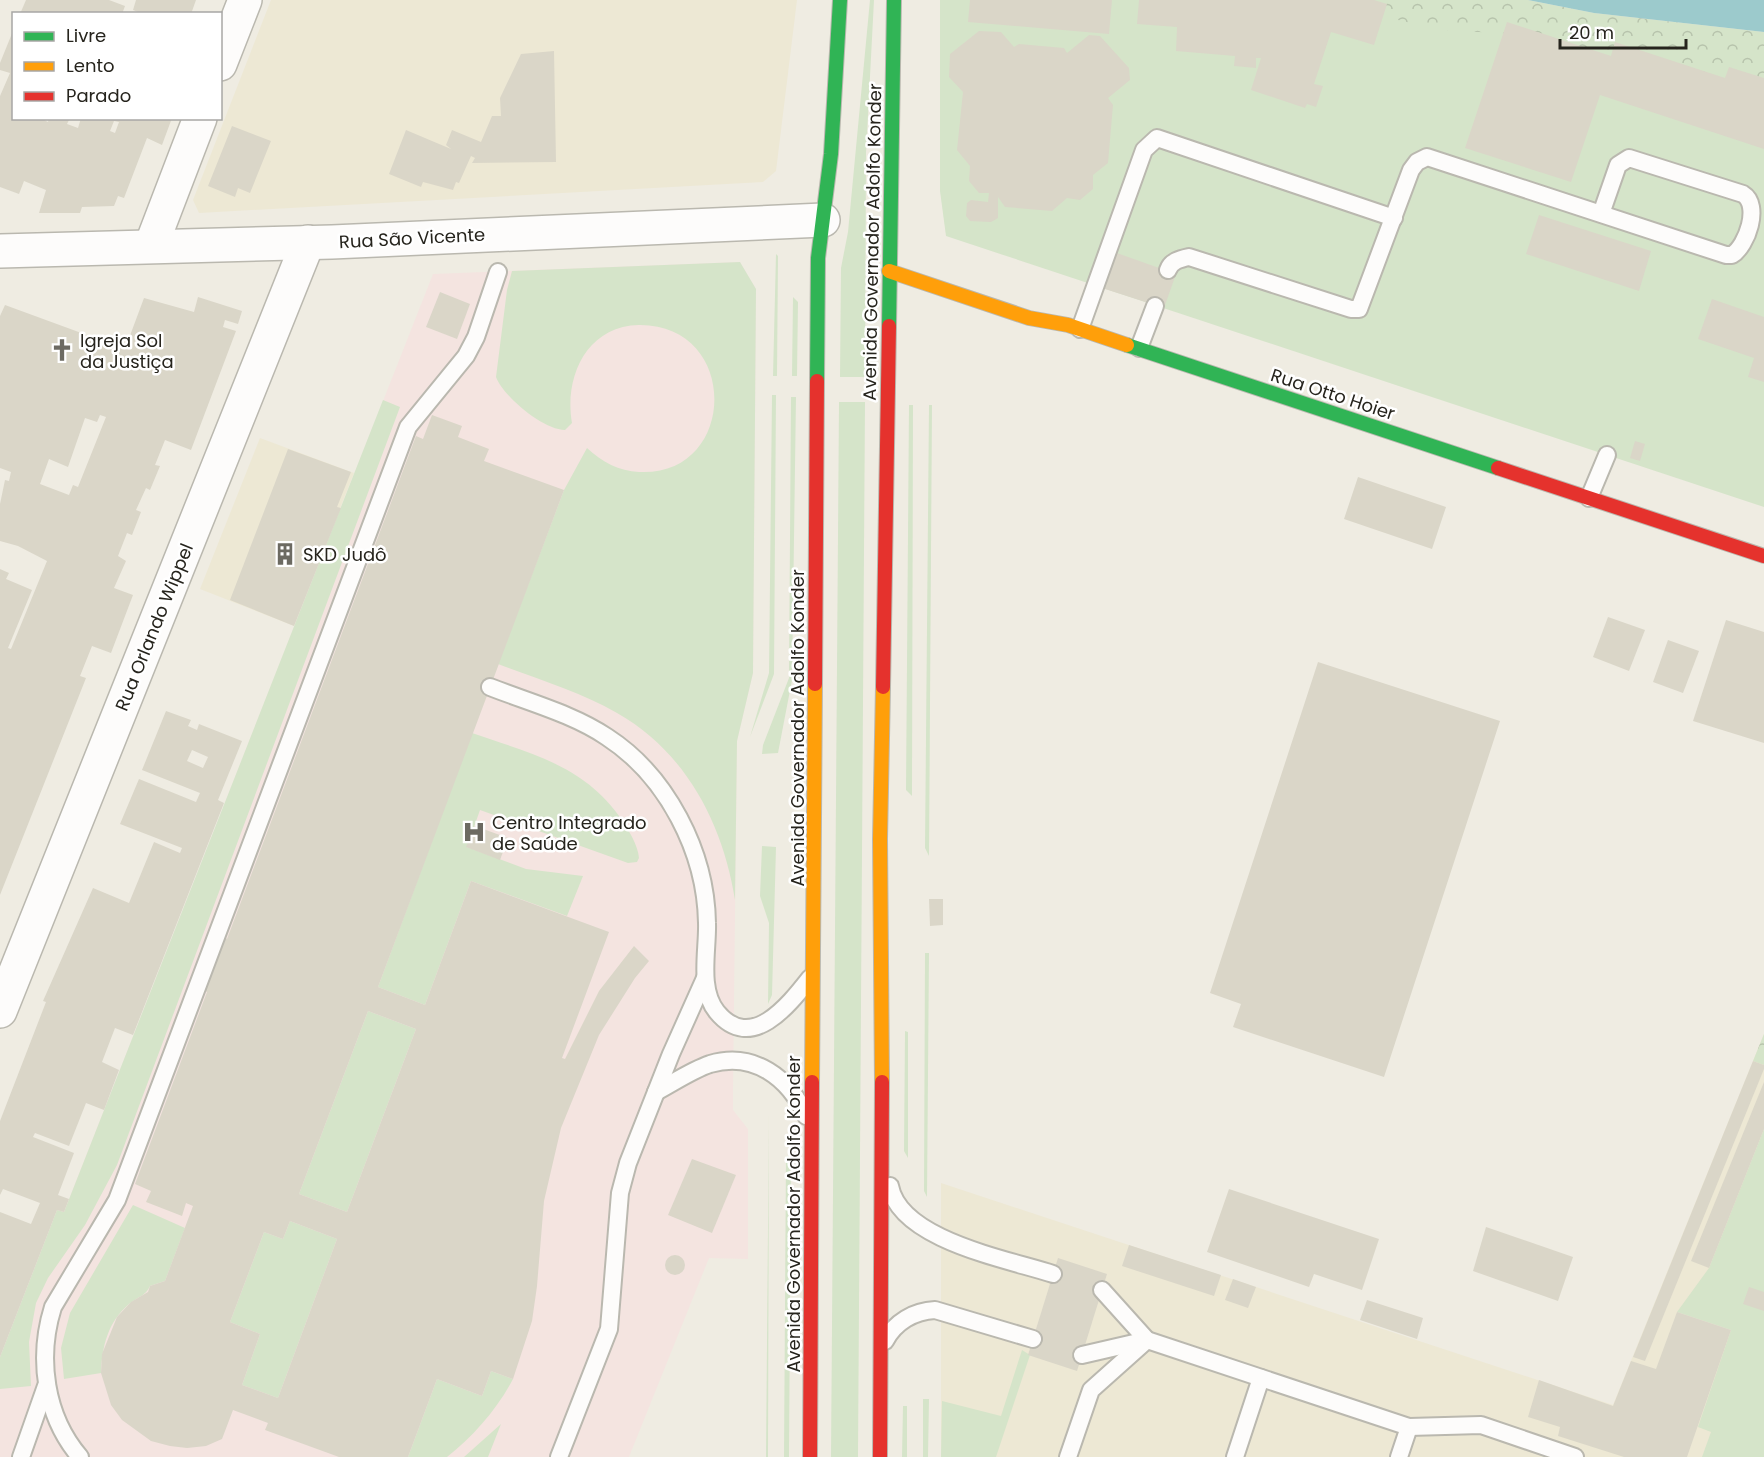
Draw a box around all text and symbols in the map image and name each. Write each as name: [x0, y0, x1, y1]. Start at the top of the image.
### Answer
legend: [12, 12, 222, 120]
scale bar: [1560, 12, 1686, 50]
text: 20 m: [1569, 20, 1614, 45]
text: Livre: [66, 23, 106, 48]
text: Lento: [66, 53, 115, 78]
text: Parado: [66, 83, 131, 108]
street label: Avenida Governador Adolfo Konder: [857, 83, 887, 401]
street label: Rua São Vicente: [338, 222, 486, 254]
place label: Igreja Sol da Justiça: [80, 328, 174, 374]
church icon: Igreja Sol da Justiça: [49, 337, 75, 363]
street label: Rua Otto Hoier: [1268, 362, 1399, 426]
street label: Rua Orlando Wippel: [109, 539, 199, 715]
building icon: SKD Judô: [272, 541, 298, 567]
place label: SKD Judô: [303, 542, 387, 567]
street label: Avenida Governador Adolfo Konder: [785, 569, 810, 887]
place label: Centro Integrado de Saúde: [492, 810, 647, 856]
hospital icon: Centro Integrado de Saúde: [461, 819, 487, 845]
street label: Avenida Governador Adolfo Konder: [781, 1055, 806, 1373]

